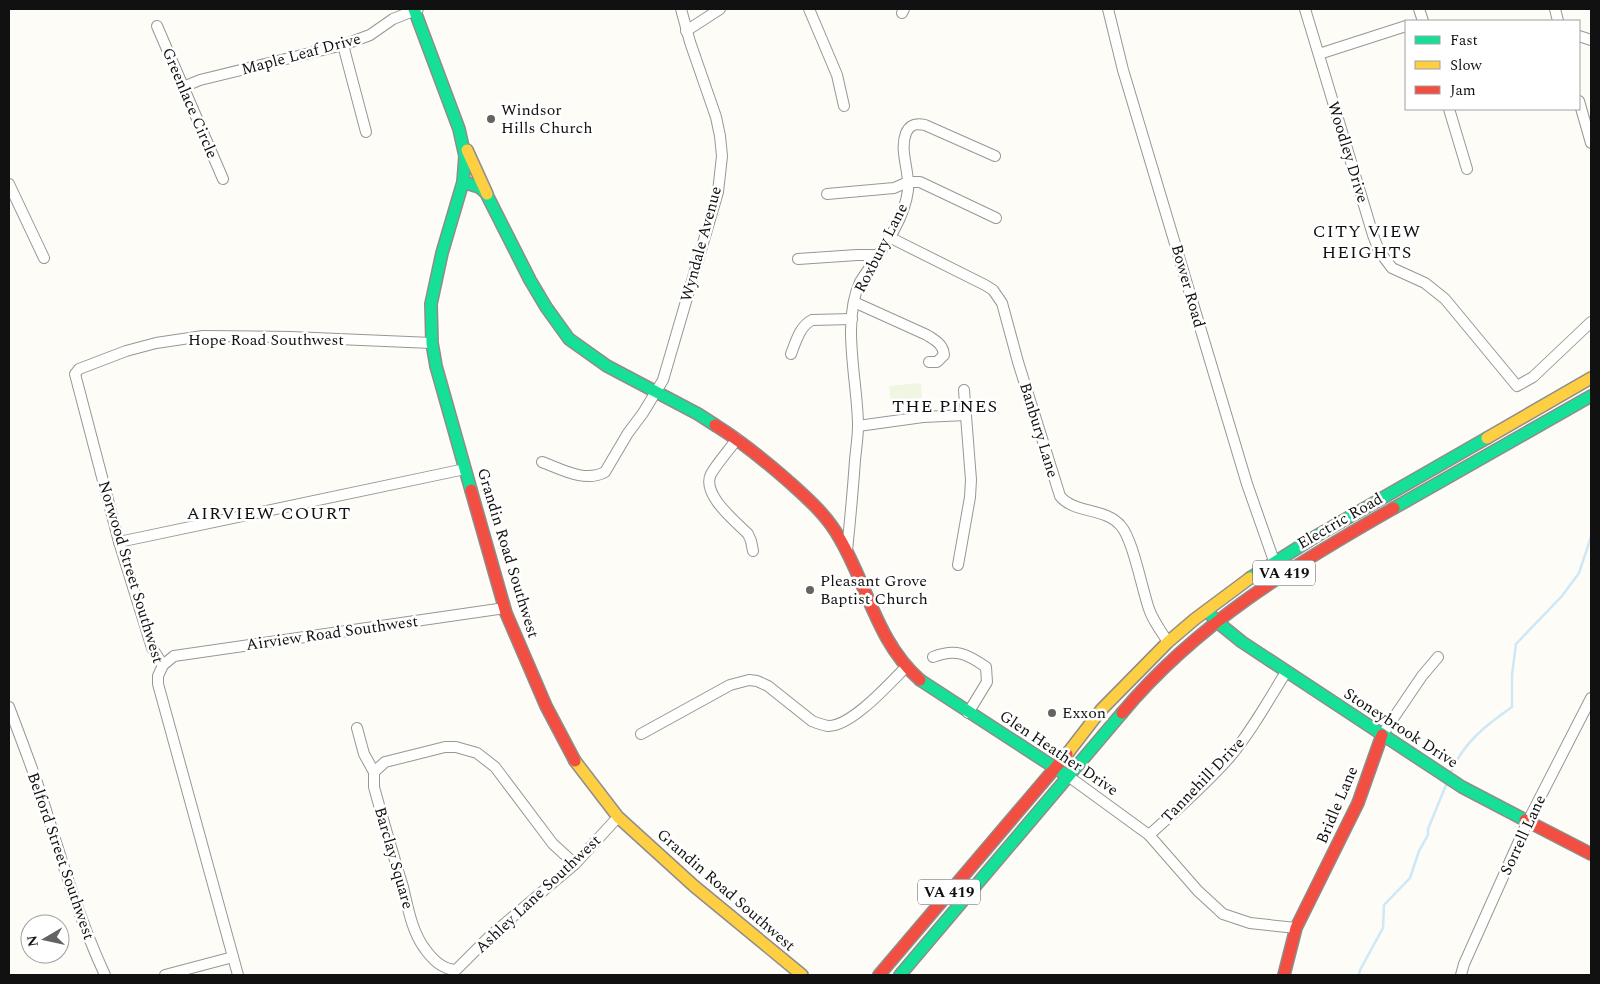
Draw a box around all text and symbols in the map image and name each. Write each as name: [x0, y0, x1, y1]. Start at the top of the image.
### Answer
legend: [1405, 20, 1580, 110]
street label: Maple Leaf Drive: [239, 26, 363, 82]
text: Fast: [1450, 29, 1478, 52]
street label: Greenlace Circle: [156, 44, 224, 162]
text: Slow: [1450, 54, 1482, 77]
text: Jam: [1450, 79, 1476, 102]
place label: Windsor Hills Church: [501, 98, 593, 140]
street label: Woodley Drive: [1321, 98, 1375, 206]
marker: Windsor Hills Church: [485, 113, 497, 125]
street label: Wyndale Avenue: [674, 184, 728, 304]
street label: Roxbury Lane: [848, 199, 914, 297]
district label: CITY VIEW HEIGHTS: [1313, 218, 1421, 266]
street label: Bower Road: [1165, 242, 1211, 330]
street label: Hope Road Southwest: [188, 328, 344, 352]
street label: Banbury Lane: [1013, 379, 1065, 481]
district label: THE PINES: [892, 393, 998, 420]
street label: Grandin Road Southwest: [471, 465, 545, 641]
street label: Norwood Street Southwest: [92, 478, 170, 667]
street label: Electric Road: [1293, 487, 1387, 555]
district label: AIRVIEW COURT: [187, 500, 351, 527]
road number: VA 419: [1253, 560, 1315, 586]
place label: Pleasant Grove Baptist Church: [820, 569, 928, 611]
marker: Pleasant Grove Baptist Church: [804, 584, 816, 596]
street label: Airview Road Southwest: [244, 609, 420, 657]
street label: Stoneybrook Drive: [1339, 682, 1463, 774]
place label: Exxon: [1062, 701, 1106, 725]
street label: Glen Heather Drive: [995, 704, 1123, 802]
marker: Exxon: [1046, 707, 1058, 719]
street label: Tannehill Drive: [1156, 732, 1250, 828]
street label: Bridle Lane: [1310, 762, 1364, 848]
street label: Belford Street Southwest: [21, 769, 101, 943]
street label: Sorrell Lane: [1494, 791, 1552, 879]
street label: Barclay Square: [368, 804, 420, 912]
street label: Grandin Road Southwest: [651, 823, 801, 957]
street label: Ashley Lane Southwest: [470, 829, 607, 959]
road number: VA 419: [918, 880, 980, 904]
north arrow: [20, 914, 70, 964]
text: N: [21, 934, 44, 948]

